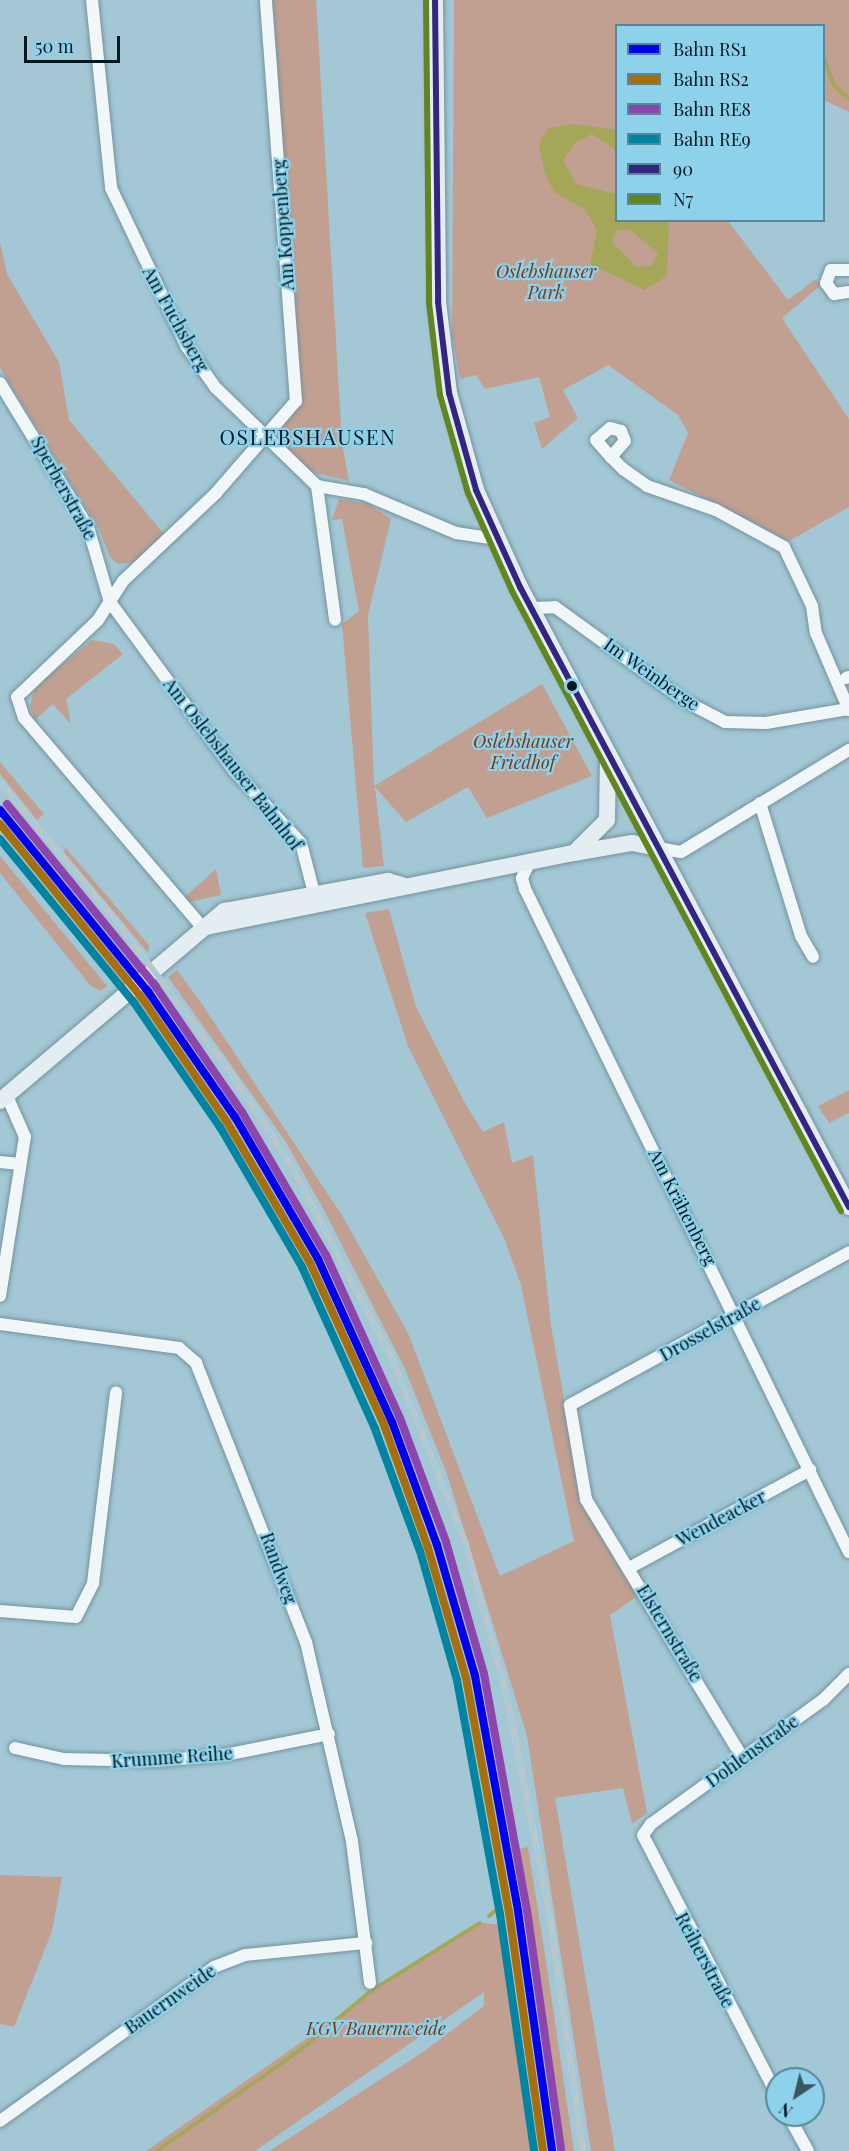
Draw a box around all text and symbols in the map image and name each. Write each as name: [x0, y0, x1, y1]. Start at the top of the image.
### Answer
scale bar: [27, 24, 123, 62]
legend: [615, 24, 825, 222]
text: 50 m: [35, 34, 74, 58]
text: Bahn RS1: [673, 37, 747, 61]
text: Bahn RS2: [673, 67, 749, 91]
text: Bahn RE8: [673, 97, 751, 121]
text: Bahn RE9: [673, 127, 751, 151]
text: 90: [673, 157, 693, 181]
street label: Am Koppenberg: [268, 159, 298, 291]
text: N7: [673, 187, 693, 211]
park label: Oslebshauser Park: [496, 261, 596, 304]
street label: Am Fuchsberg: [138, 263, 214, 375]
district label: OSLEBSHAUSEN: [220, 423, 396, 449]
street label: Sperberstraße: [27, 432, 101, 544]
street label: Im Weinberge: [600, 633, 704, 715]
street label: Am Oslebshauser Bahnhof: [159, 673, 307, 855]
unlabelled marker: [566, 680, 578, 692]
park label: Oslebshauser Friedhof: [473, 731, 573, 774]
street label: Am Krähenberg: [644, 1145, 722, 1269]
street label: Drosselstraße: [656, 1292, 764, 1366]
street label: Wendeacker: [672, 1485, 770, 1551]
street label: Randweg: [256, 1529, 302, 1607]
street label: Elsternstraße: [633, 1581, 707, 1685]
street label: Dohlenstraße: [702, 1710, 802, 1792]
street label: Krumme Reihe: [111, 1742, 233, 1772]
street label: Reiherstraße: [671, 1909, 739, 2011]
street label: Bauernweide: [120, 1960, 220, 2038]
park label: KGV Bauernweide: [306, 2017, 446, 2039]
north arrow: [765, 2067, 825, 2127]
text: N: [775, 2099, 796, 2122]

